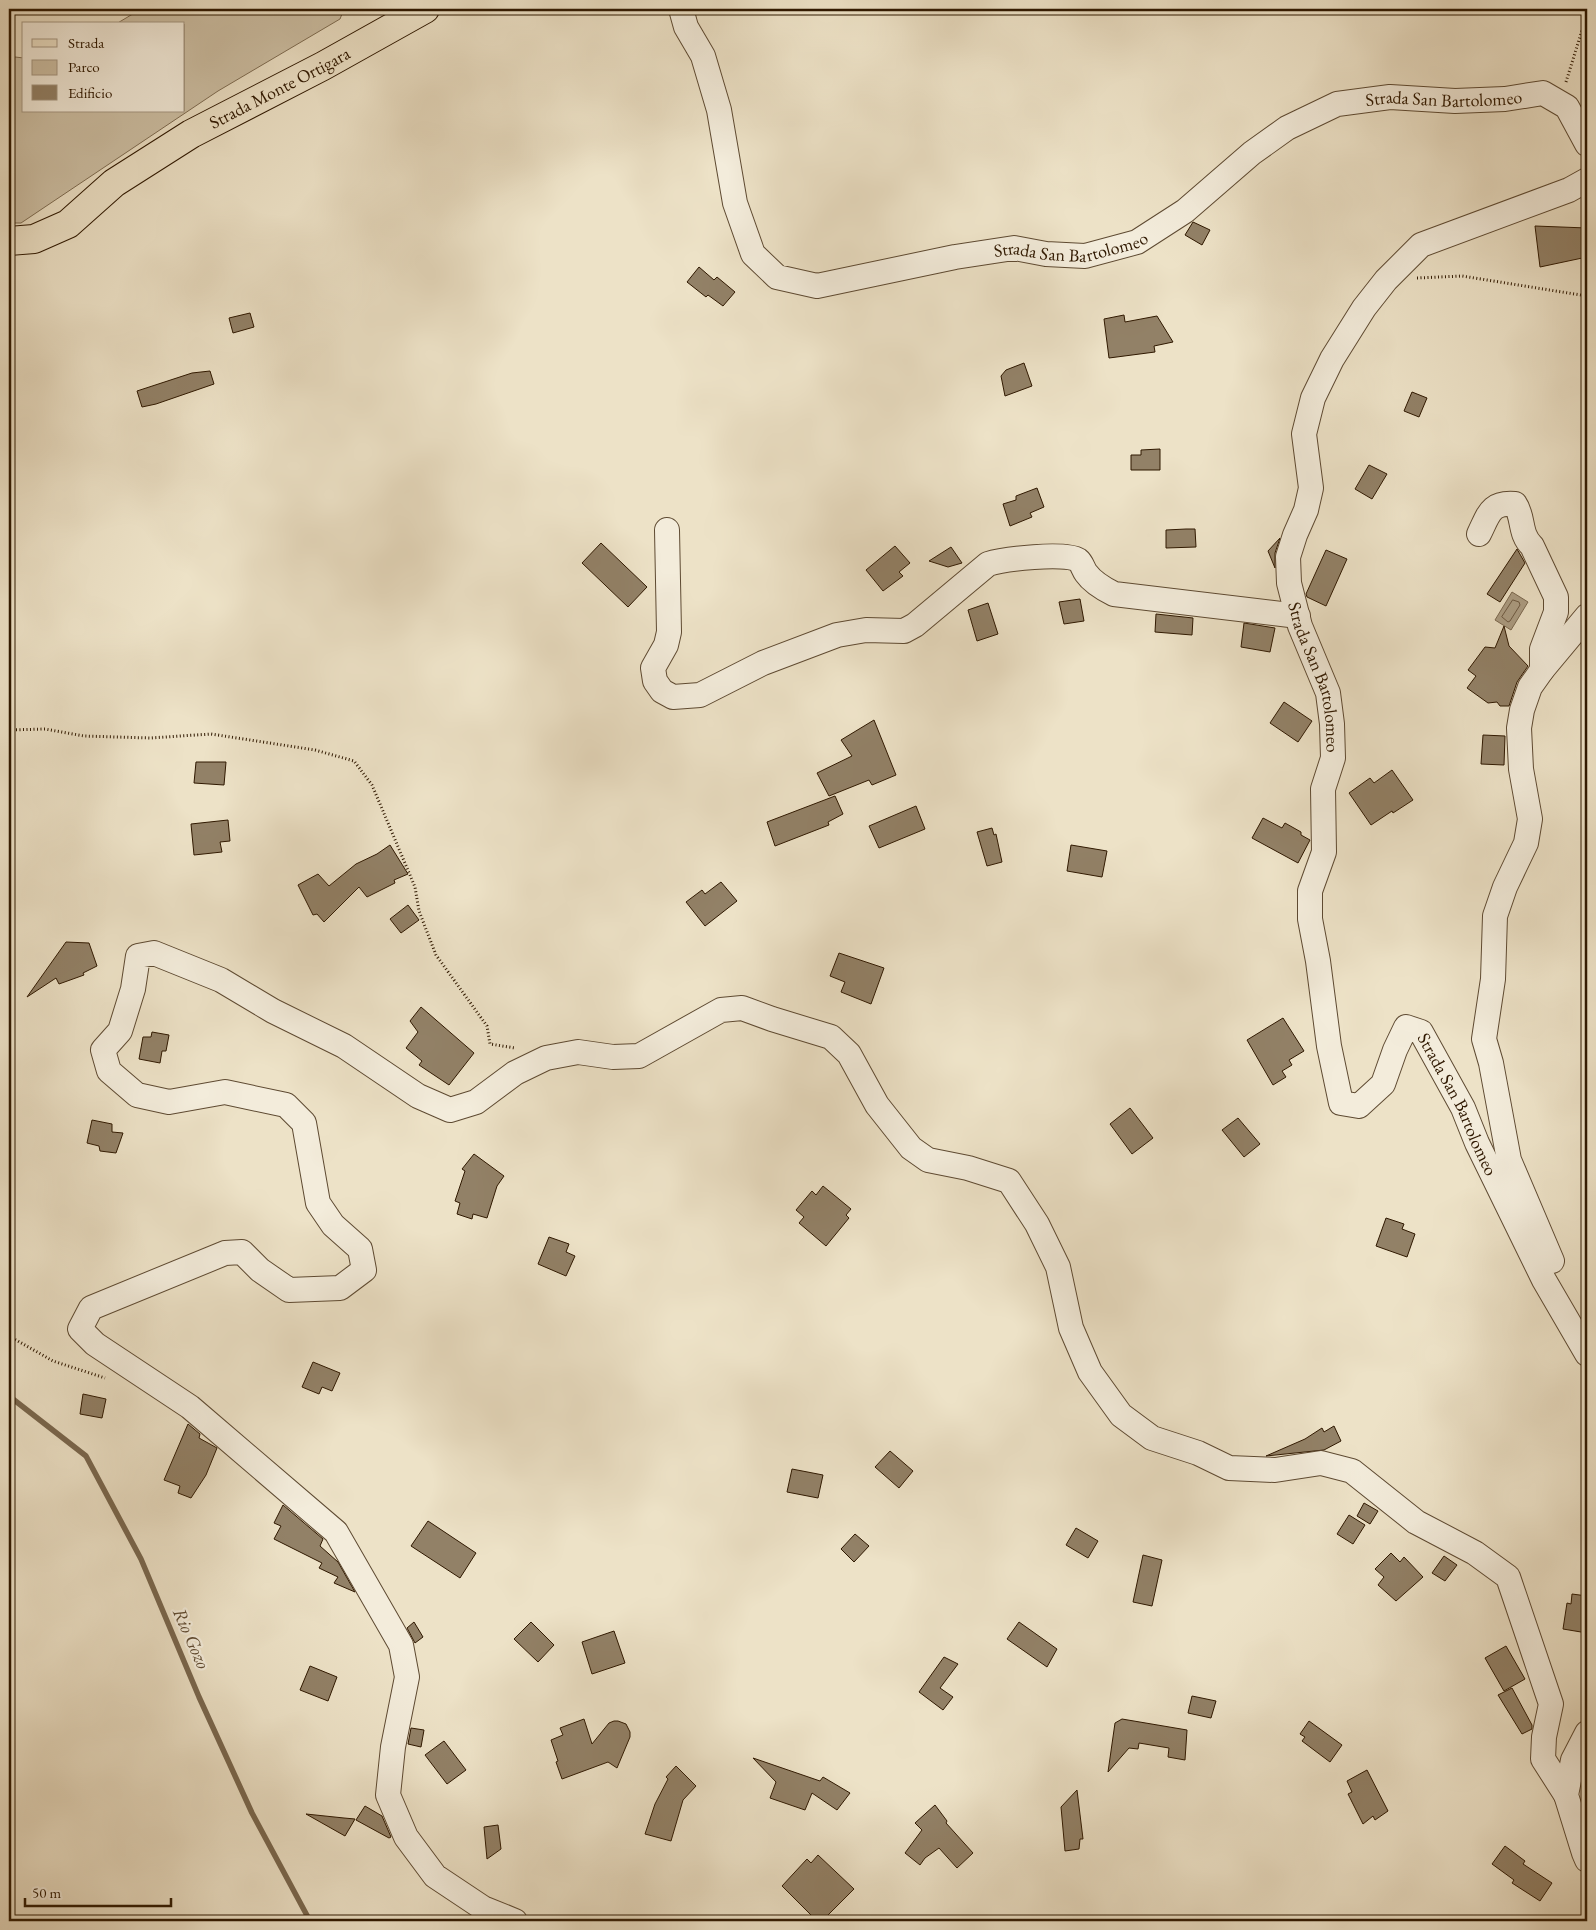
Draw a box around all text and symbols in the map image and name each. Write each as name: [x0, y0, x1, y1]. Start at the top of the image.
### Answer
legend: [22, 22, 185, 112]
text: Strada: [68, 33, 104, 52]
street label: Strada Monte Ortigara: [205, 41, 355, 134]
text: Parco: [68, 57, 100, 76]
text: Edificio: [68, 83, 112, 102]
street label: Strada San Bartolomeo: [1364, 84, 1524, 112]
street label: Strada San Bartolomeo: [992, 226, 1152, 267]
street label: Strada San Bartolomeo: [1283, 599, 1345, 753]
street label: Strada San Bartolomeo: [1413, 1029, 1503, 1179]
water label: Rio Gozo: [167, 1604, 216, 1673]
scale bar: [25, 1875, 171, 1907]
text: 50 m: [32, 1883, 61, 1902]

